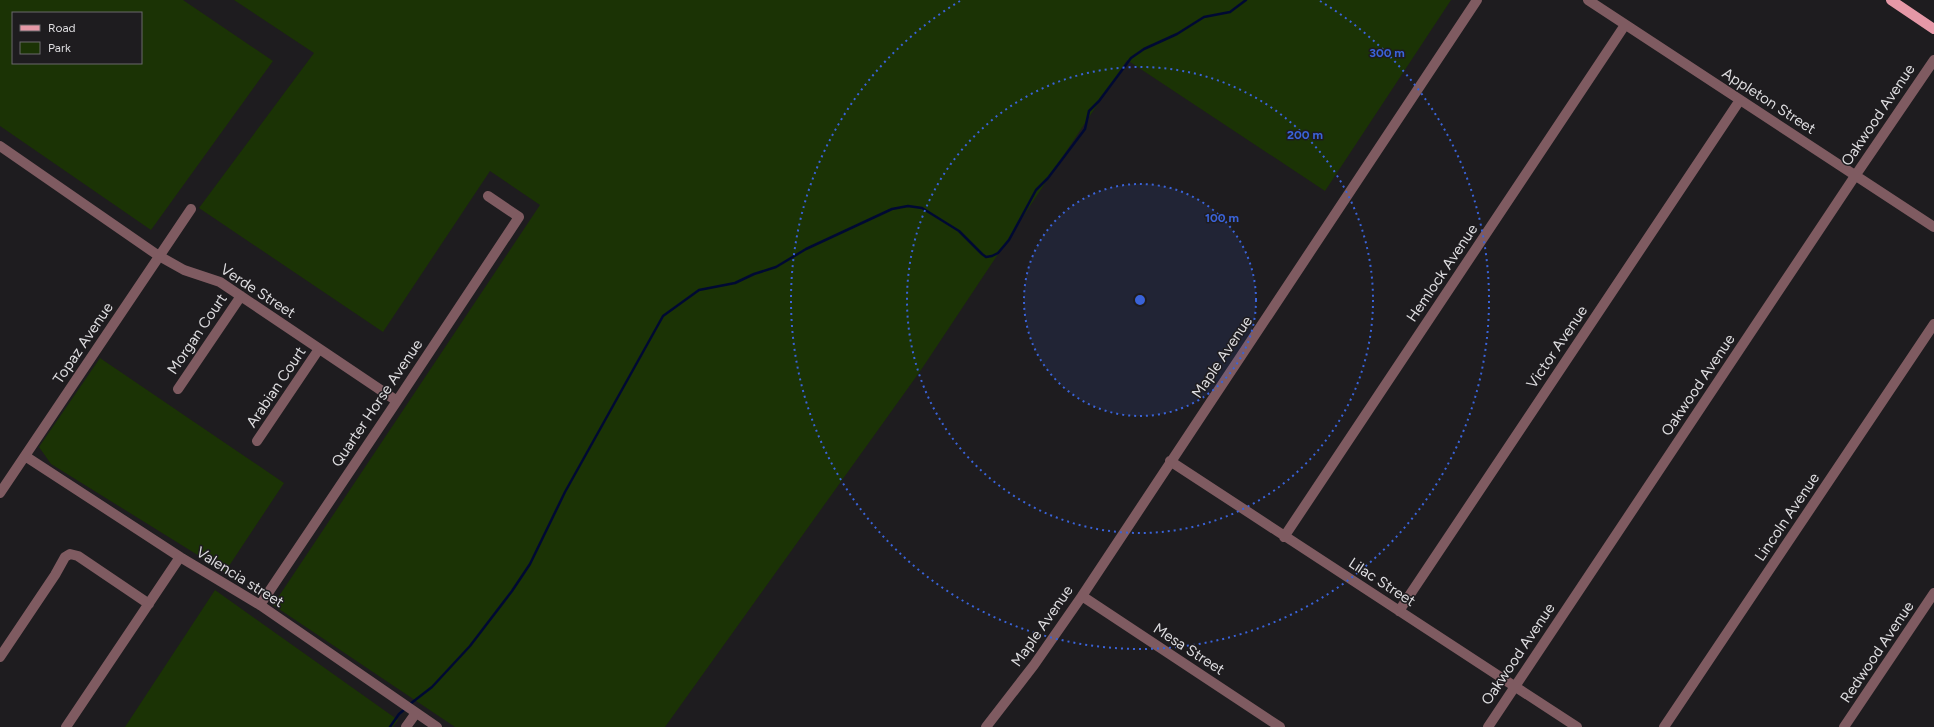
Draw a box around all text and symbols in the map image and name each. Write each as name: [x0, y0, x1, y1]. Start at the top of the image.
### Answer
legend: [12, 12, 142, 64]
text: Road: [48, 21, 76, 35]
text: Park: [48, 41, 71, 55]
text: 300 m: [1369, 46, 1405, 60]
street label: Oakwood Avenue: [1837, 61, 1919, 169]
street label: Appleton Street: [1719, 64, 1819, 138]
text: 200 m: [1287, 128, 1323, 142]
text: 100 m: [1205, 211, 1239, 225]
street label: Hemlock Avenue: [1403, 221, 1481, 325]
street label: Verde Street: [217, 260, 299, 322]
street label: Morgan Court: [163, 290, 231, 378]
centre of rings: [1133, 293, 1147, 307]
street label: Topaz Avenue: [49, 299, 117, 387]
street label: Victor Avenue: [1523, 302, 1591, 392]
street label: Maple Avenue: [1188, 313, 1256, 401]
street label: Oakwood Avenue: [1657, 331, 1739, 439]
street label: Quarter Horse Avenue: [328, 336, 426, 470]
street label: Arabian Court: [242, 343, 310, 431]
street label: Lincoln Avenue: [1751, 469, 1823, 565]
street label: Valencia street: [193, 543, 287, 611]
street label: Lilac Street: [1345, 554, 1419, 610]
street label: Maple Avenue: [1007, 582, 1077, 670]
street label: Redwood Avenue: [1836, 598, 1918, 706]
street label: Oakwood Avenue: [1477, 600, 1559, 708]
street label: Mesa Street: [1150, 619, 1228, 679]

